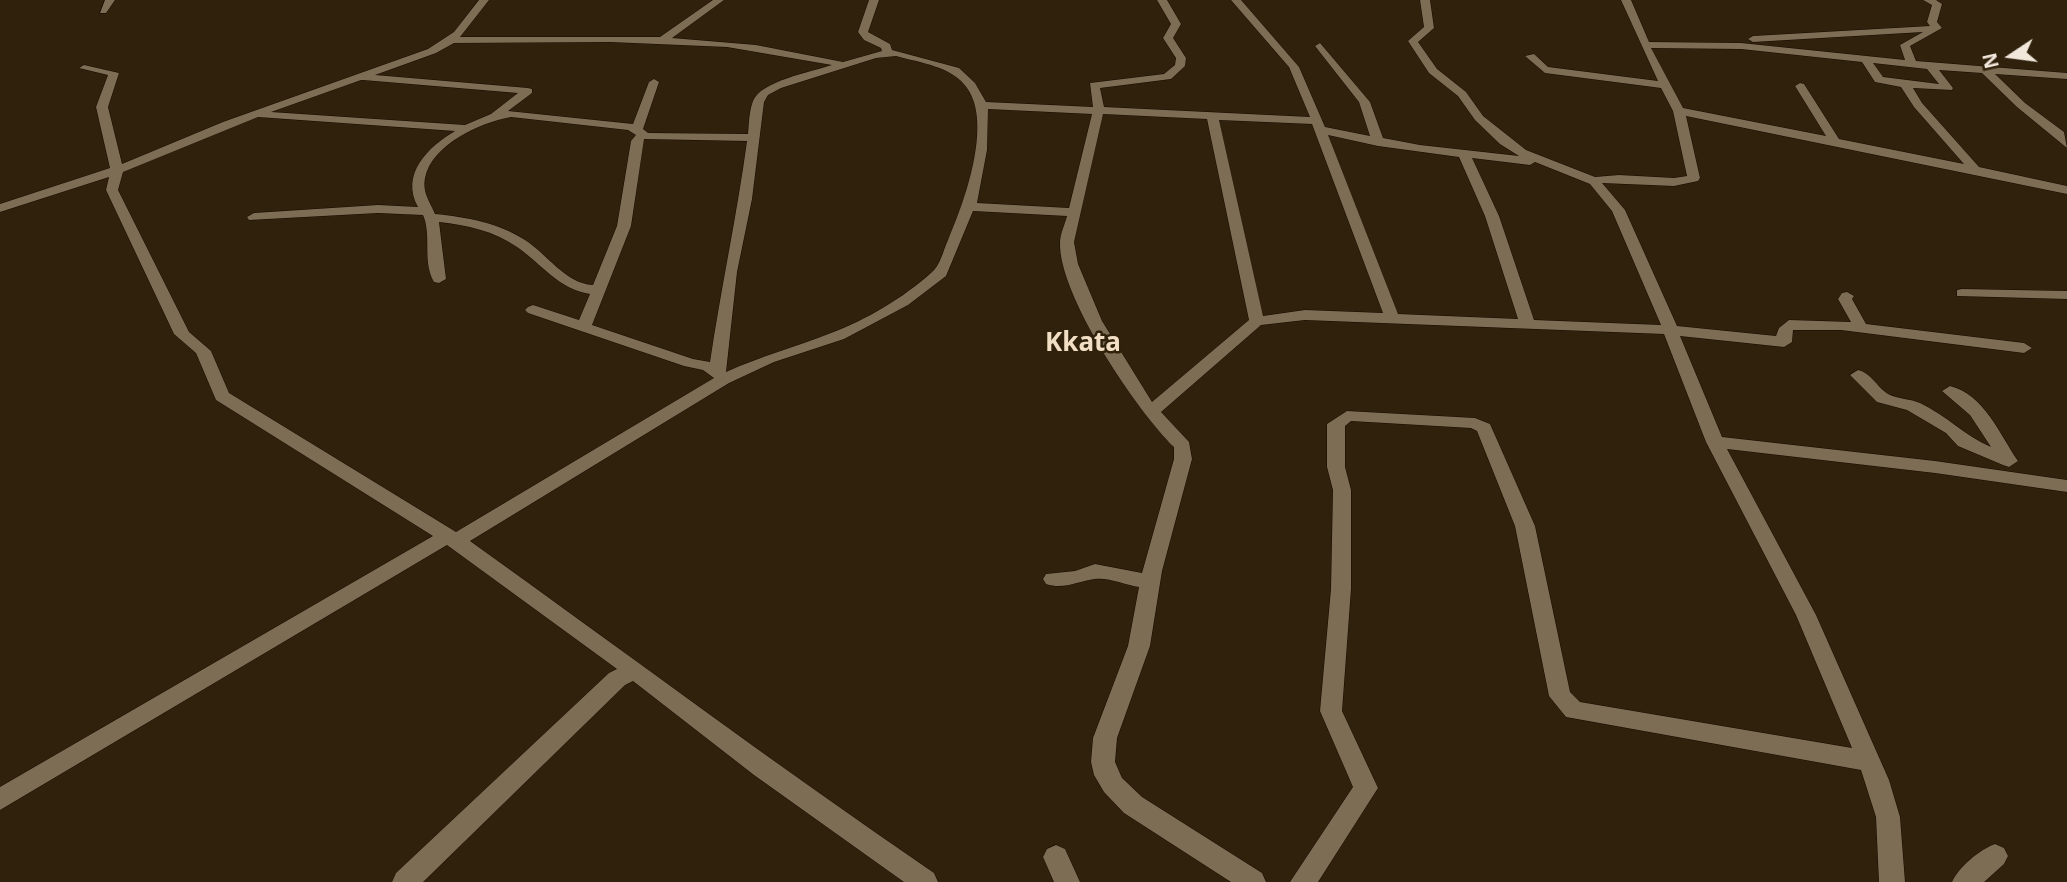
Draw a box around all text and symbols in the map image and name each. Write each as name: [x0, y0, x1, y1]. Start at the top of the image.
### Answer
north arrow: [1976, 21, 2046, 91]
text: N: [1976, 50, 2005, 71]
district label: Kkata: [1045, 328, 1121, 360]

